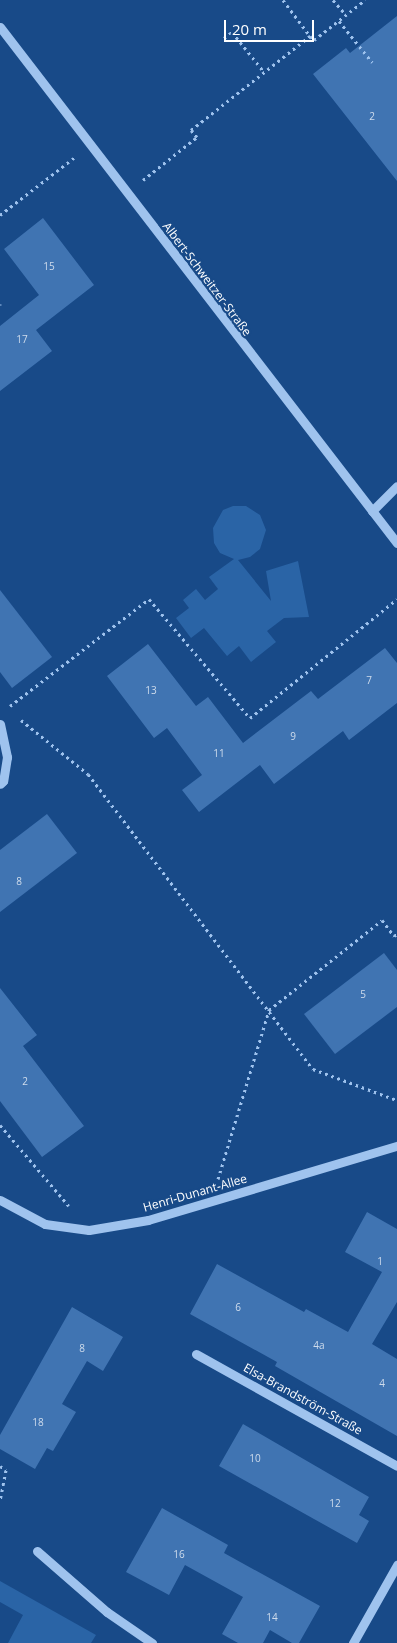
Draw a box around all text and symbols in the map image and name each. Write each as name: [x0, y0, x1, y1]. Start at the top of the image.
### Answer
scale bar: [227, 10, 317, 42]
text: 20 m: [232, 19, 267, 39]
house number: 2: [369, 111, 375, 123]
street label: Albert-Schweitzer-Straße: [160, 219, 254, 339]
house number: 15: [43, 261, 55, 273]
house number: 17: [16, 334, 28, 346]
house number: 7: [366, 675, 372, 687]
house number: 13: [145, 685, 157, 697]
house number: 9: [290, 731, 296, 743]
house number: 11: [213, 748, 225, 760]
house number: 8: [16, 876, 22, 888]
house number: 5: [360, 989, 366, 1001]
house number: 2: [22, 1076, 28, 1088]
street label: Henri-Dunant-Allee: [141, 1171, 249, 1215]
house number: 1: [377, 1256, 383, 1268]
house number: 6: [235, 1302, 241, 1314]
house number: 4a: [313, 1340, 325, 1352]
house number: 8: [79, 1343, 85, 1355]
street label: Elsa-Brandström-Straße: [241, 1360, 365, 1438]
house number: 4: [379, 1378, 385, 1390]
house number: 18: [32, 1417, 44, 1429]
house number: 10: [249, 1453, 261, 1465]
house number: 12: [329, 1498, 341, 1510]
house number: 16: [173, 1549, 185, 1561]
house number: 14: [266, 1612, 278, 1624]

